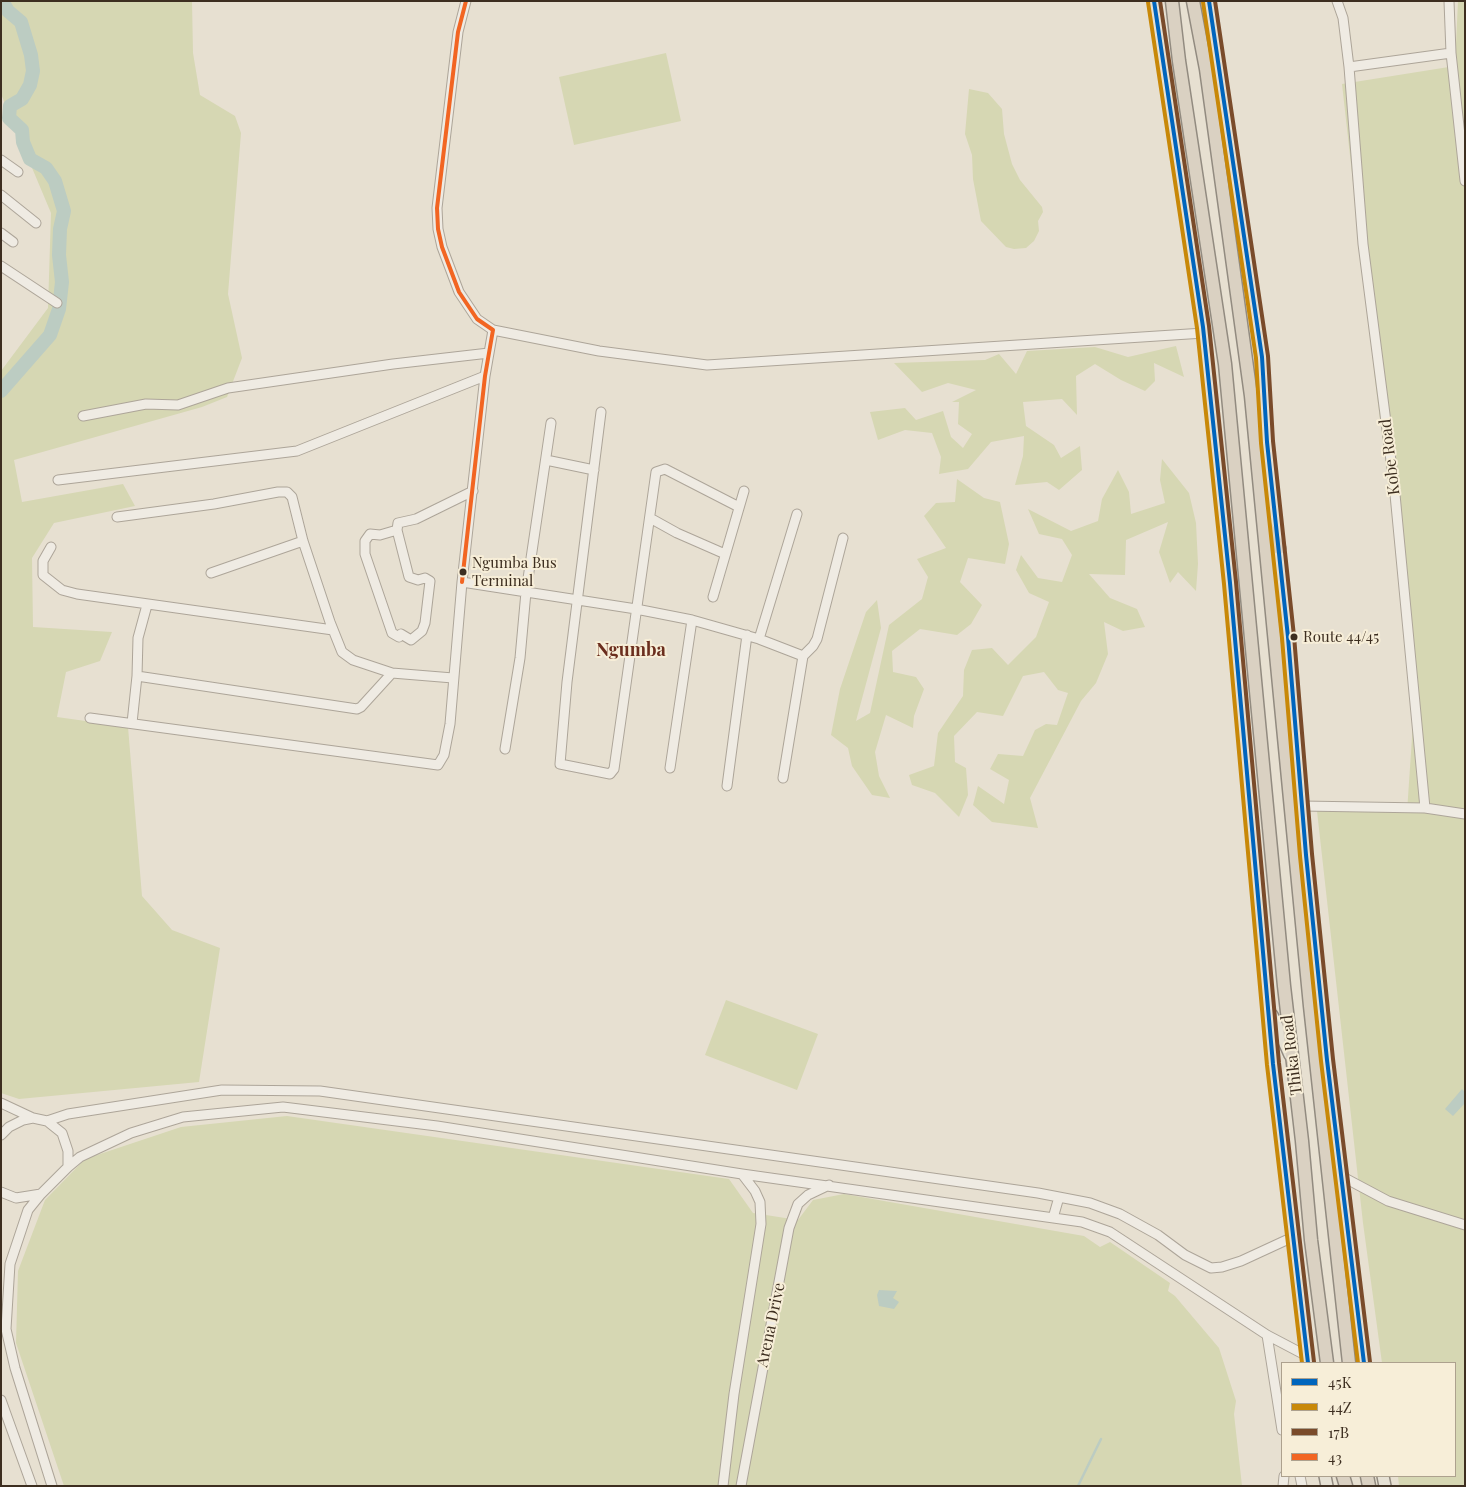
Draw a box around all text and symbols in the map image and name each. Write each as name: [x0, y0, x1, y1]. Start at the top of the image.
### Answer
street label: Kobe Road: [1376, 418, 1404, 496]
place label: Ngumba Bus Terminal: [472, 554, 557, 589]
marker: Ngumba Bus Terminal: [458, 567, 468, 577]
place label: Route 44/45: [1303, 628, 1379, 646]
marker: Route 44/45: [1289, 632, 1299, 642]
district label: Ngumba: [596, 639, 666, 661]
street label: Thika Road: [1278, 1014, 1306, 1096]
street label: Arena Drive: [753, 1281, 789, 1369]
legend: [1281, 1362, 1456, 1477]
text: 45K: [1328, 1372, 1351, 1392]
text: 44Z: [1328, 1397, 1352, 1417]
text: 17B: [1328, 1422, 1349, 1442]
text: 43: [1328, 1447, 1342, 1467]

